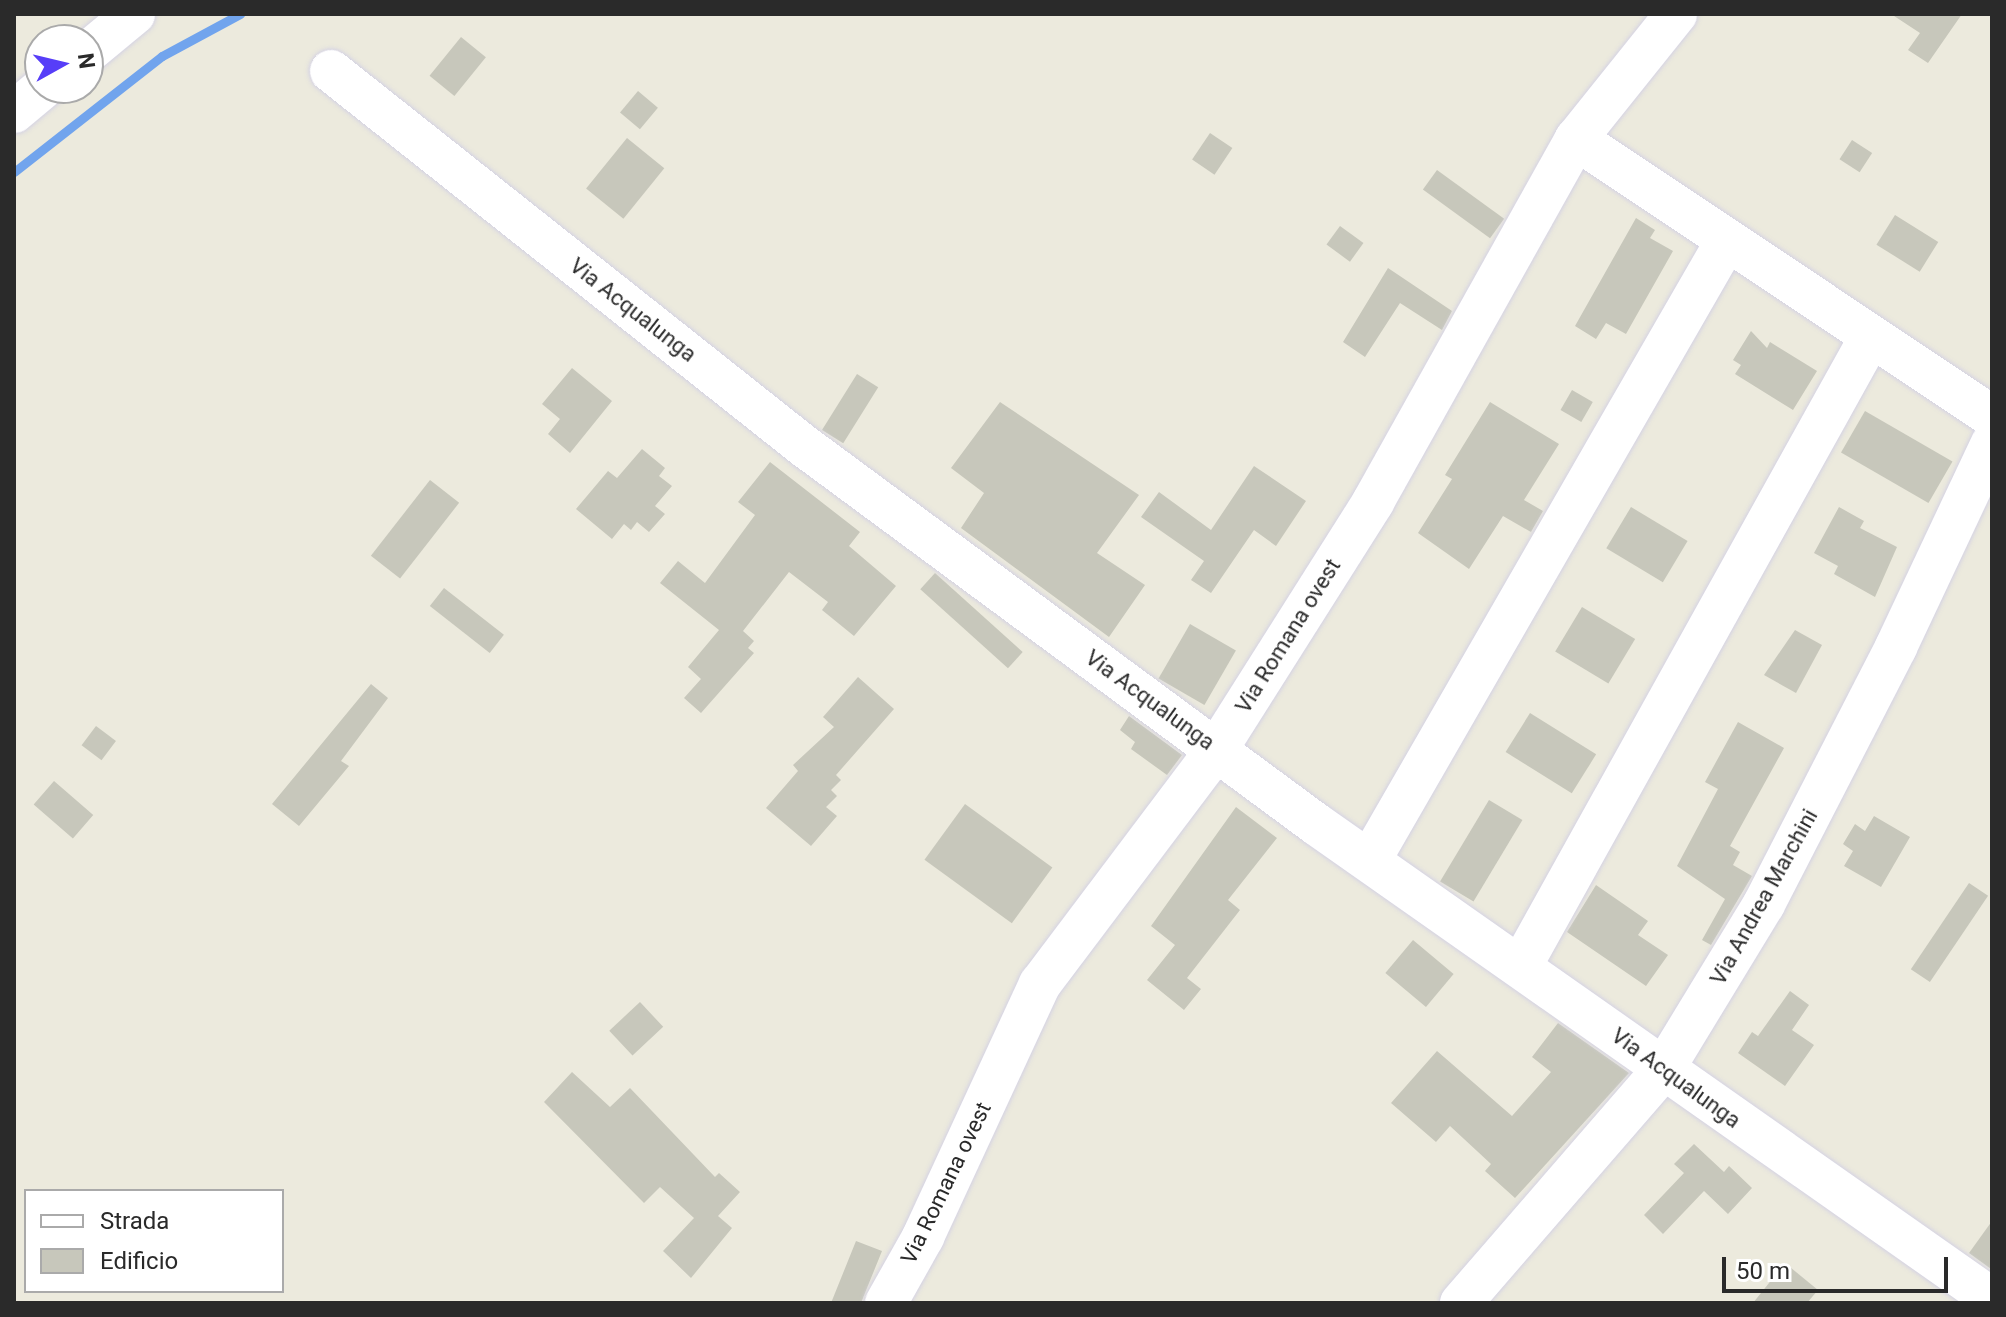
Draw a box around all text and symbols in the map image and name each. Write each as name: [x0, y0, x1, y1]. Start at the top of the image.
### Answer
north arrow: [24, 24, 104, 104]
text: N: [73, 51, 100, 70]
street label: Via Acqualunga: [565, 252, 701, 368]
street label: Via Romana ovest: [1230, 554, 1346, 718]
street label: Via Acqualunga: [1080, 644, 1220, 756]
street label: Via Andrea Marchini: [1705, 804, 1823, 990]
street label: Via Acqualunga: [1606, 1022, 1746, 1134]
street label: Via Romana ovest: [895, 1098, 997, 1268]
legend: [24, 1189, 284, 1293]
text: Strada: [100, 1207, 169, 1235]
scale bar: [1726, 1241, 1952, 1291]
text: Edificio: [100, 1247, 178, 1275]
text: 50 m: [1736, 1257, 1790, 1285]

